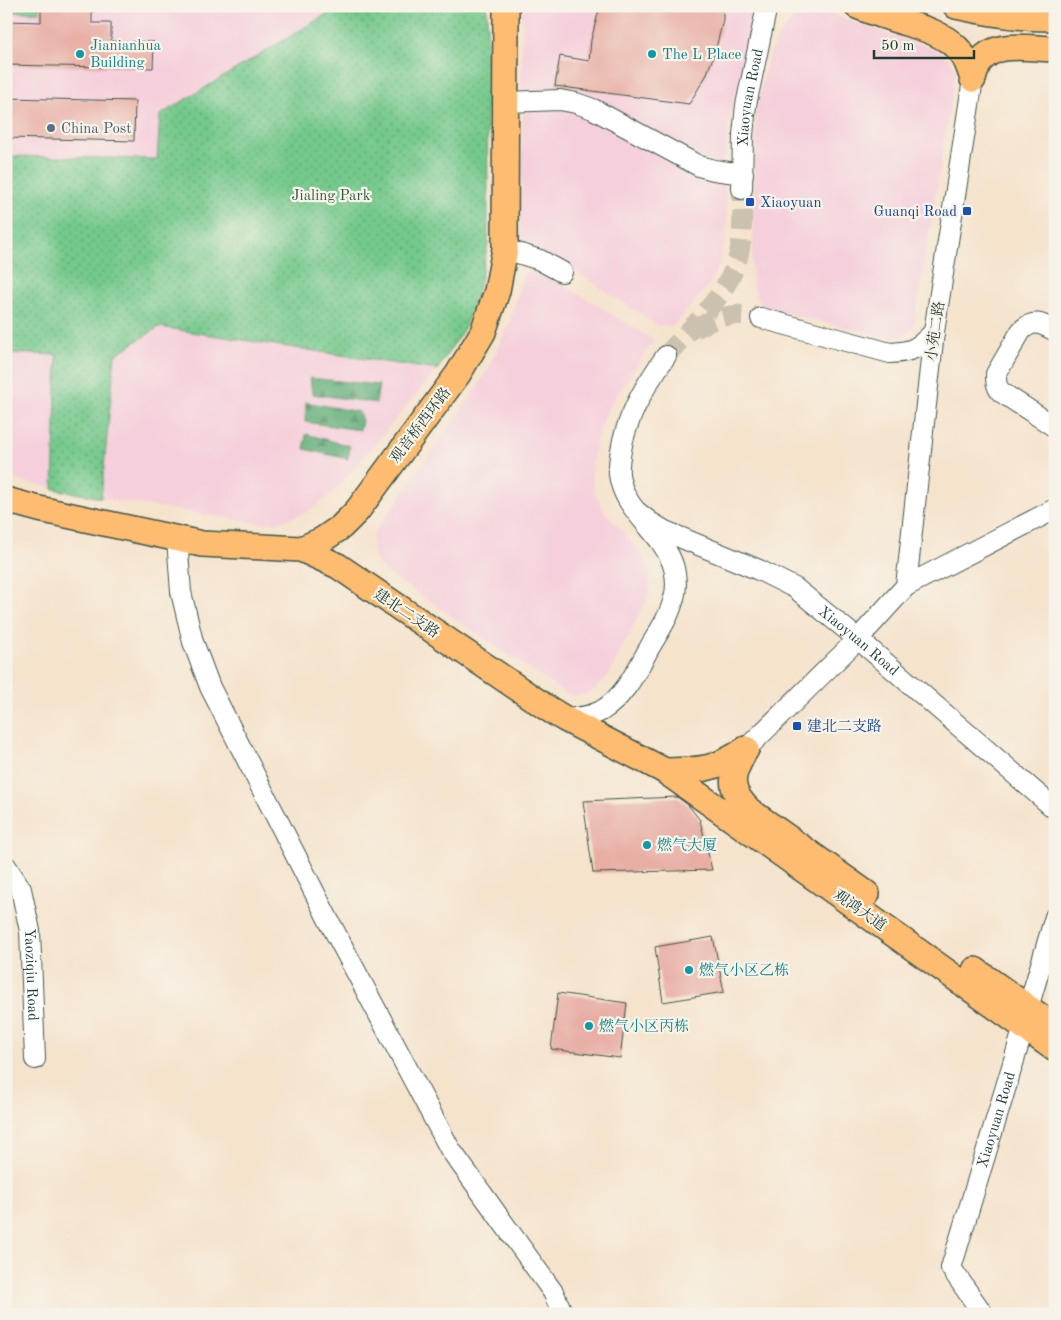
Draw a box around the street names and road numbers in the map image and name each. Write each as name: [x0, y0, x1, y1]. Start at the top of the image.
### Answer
street label: Xiaoyuan Road: [737, 47, 767, 147]
street label: 小苑二路: [923, 300, 948, 362]
street label: 观音桥西环路: [387, 384, 454, 466]
street label: 建北二支路: [371, 585, 443, 641]
street label: Xiaoyuan Road: [815, 604, 901, 679]
street label: 观鸿大道: [830, 886, 889, 935]
street label: Yaoziqiu Road: [21, 928, 40, 1021]
street label: Xiaoyuan Road: [976, 1070, 1019, 1170]

